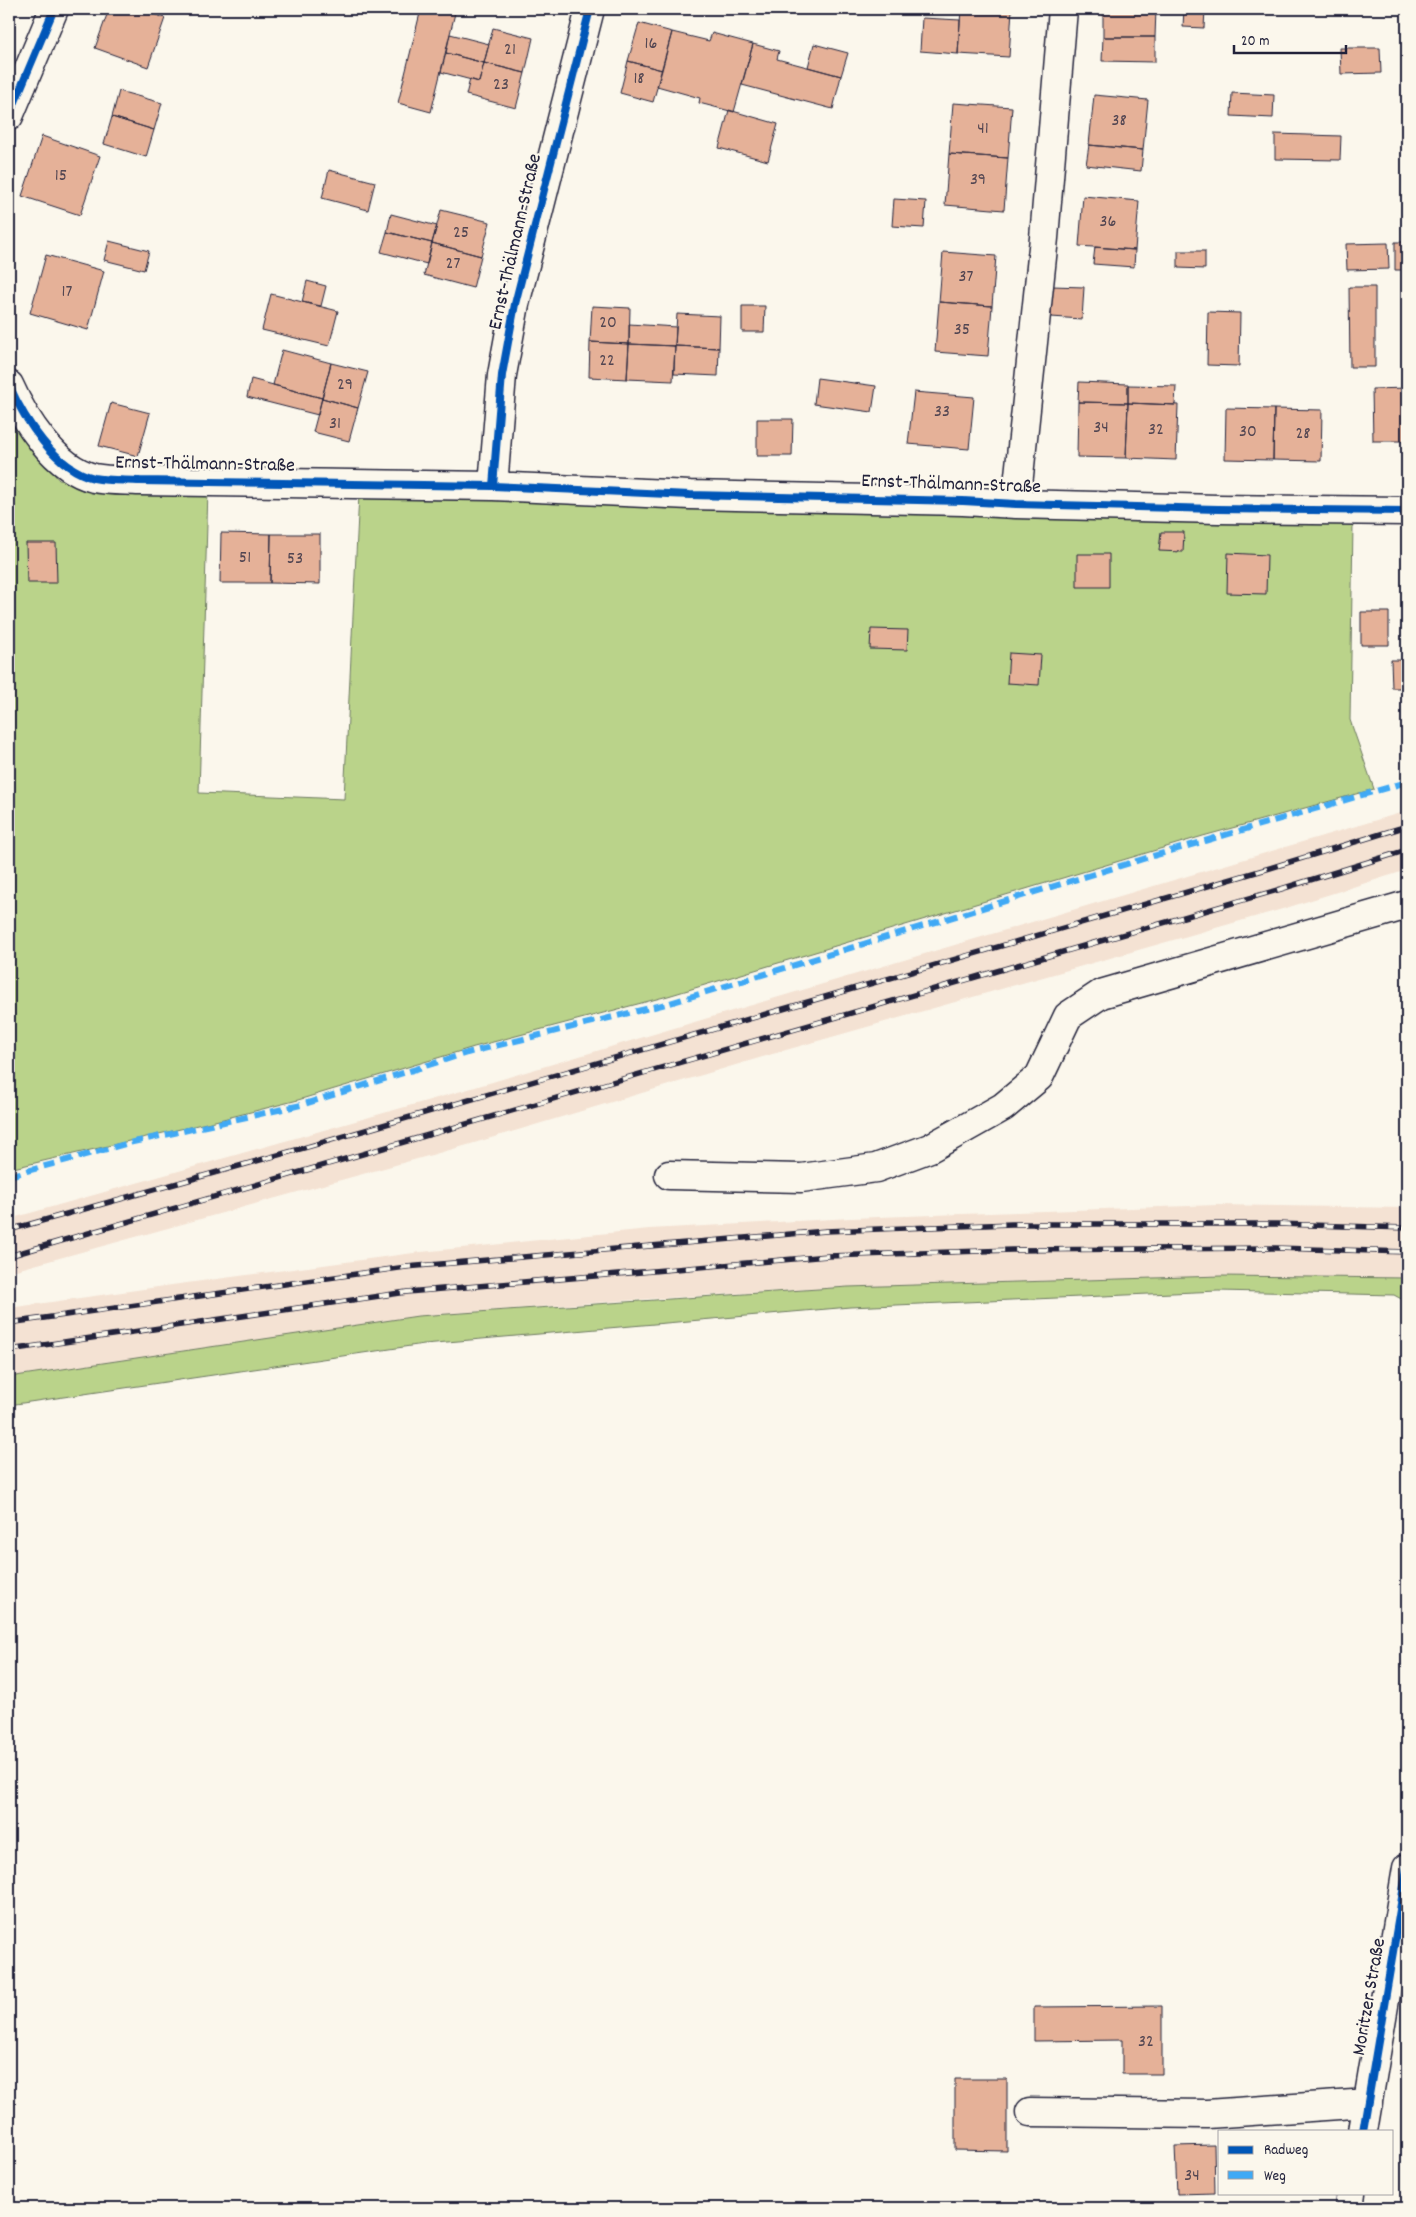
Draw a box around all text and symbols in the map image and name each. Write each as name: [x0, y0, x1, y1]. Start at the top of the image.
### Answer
scale bar: [1234, 22, 1346, 54]
text: 20 m: [1241, 31, 1269, 53]
house number: 16: [645, 32, 657, 57]
house number: 21: [504, 38, 516, 63]
house number: 18: [633, 67, 645, 92]
house number: 23: [493, 73, 509, 98]
house number: 38: [1111, 109, 1127, 134]
house number: 41: [977, 117, 989, 142]
street label: Ernst-Thälmann-Straße: [482, 151, 550, 333]
house number: 15: [55, 164, 67, 189]
house number: 39: [970, 168, 986, 193]
house number: 36: [1100, 210, 1116, 235]
house number: 25: [453, 221, 469, 246]
house number: 27: [446, 252, 460, 277]
house number: 37: [959, 265, 974, 290]
house number: 17: [62, 280, 73, 305]
house number: 20: [599, 311, 617, 336]
house number: 35: [954, 318, 970, 343]
house number: 22: [599, 349, 615, 374]
house number: 29: [337, 373, 353, 398]
house number: 33: [934, 400, 950, 425]
house number: 31: [329, 412, 341, 437]
house number: 34: [1093, 416, 1109, 441]
house number: 32: [1148, 418, 1164, 443]
house number: 30: [1239, 420, 1257, 445]
house number: 28: [1295, 422, 1311, 447]
street label: Ernst-Thälmann-Straße: [115, 449, 295, 481]
street label: Ernst-Thälmann-Straße: [861, 468, 1042, 502]
house number: 51: [239, 546, 251, 571]
house number: 53: [287, 547, 303, 572]
street label: Moritzer Straße: [1346, 1936, 1394, 2058]
house number: 32: [1138, 2030, 1154, 2055]
legend: [1218, 2130, 1394, 2194]
text: Radweg: [1264, 2140, 1308, 2162]
house number: 34: [1184, 2164, 1200, 2189]
text: Weg: [1264, 2166, 1286, 2188]

